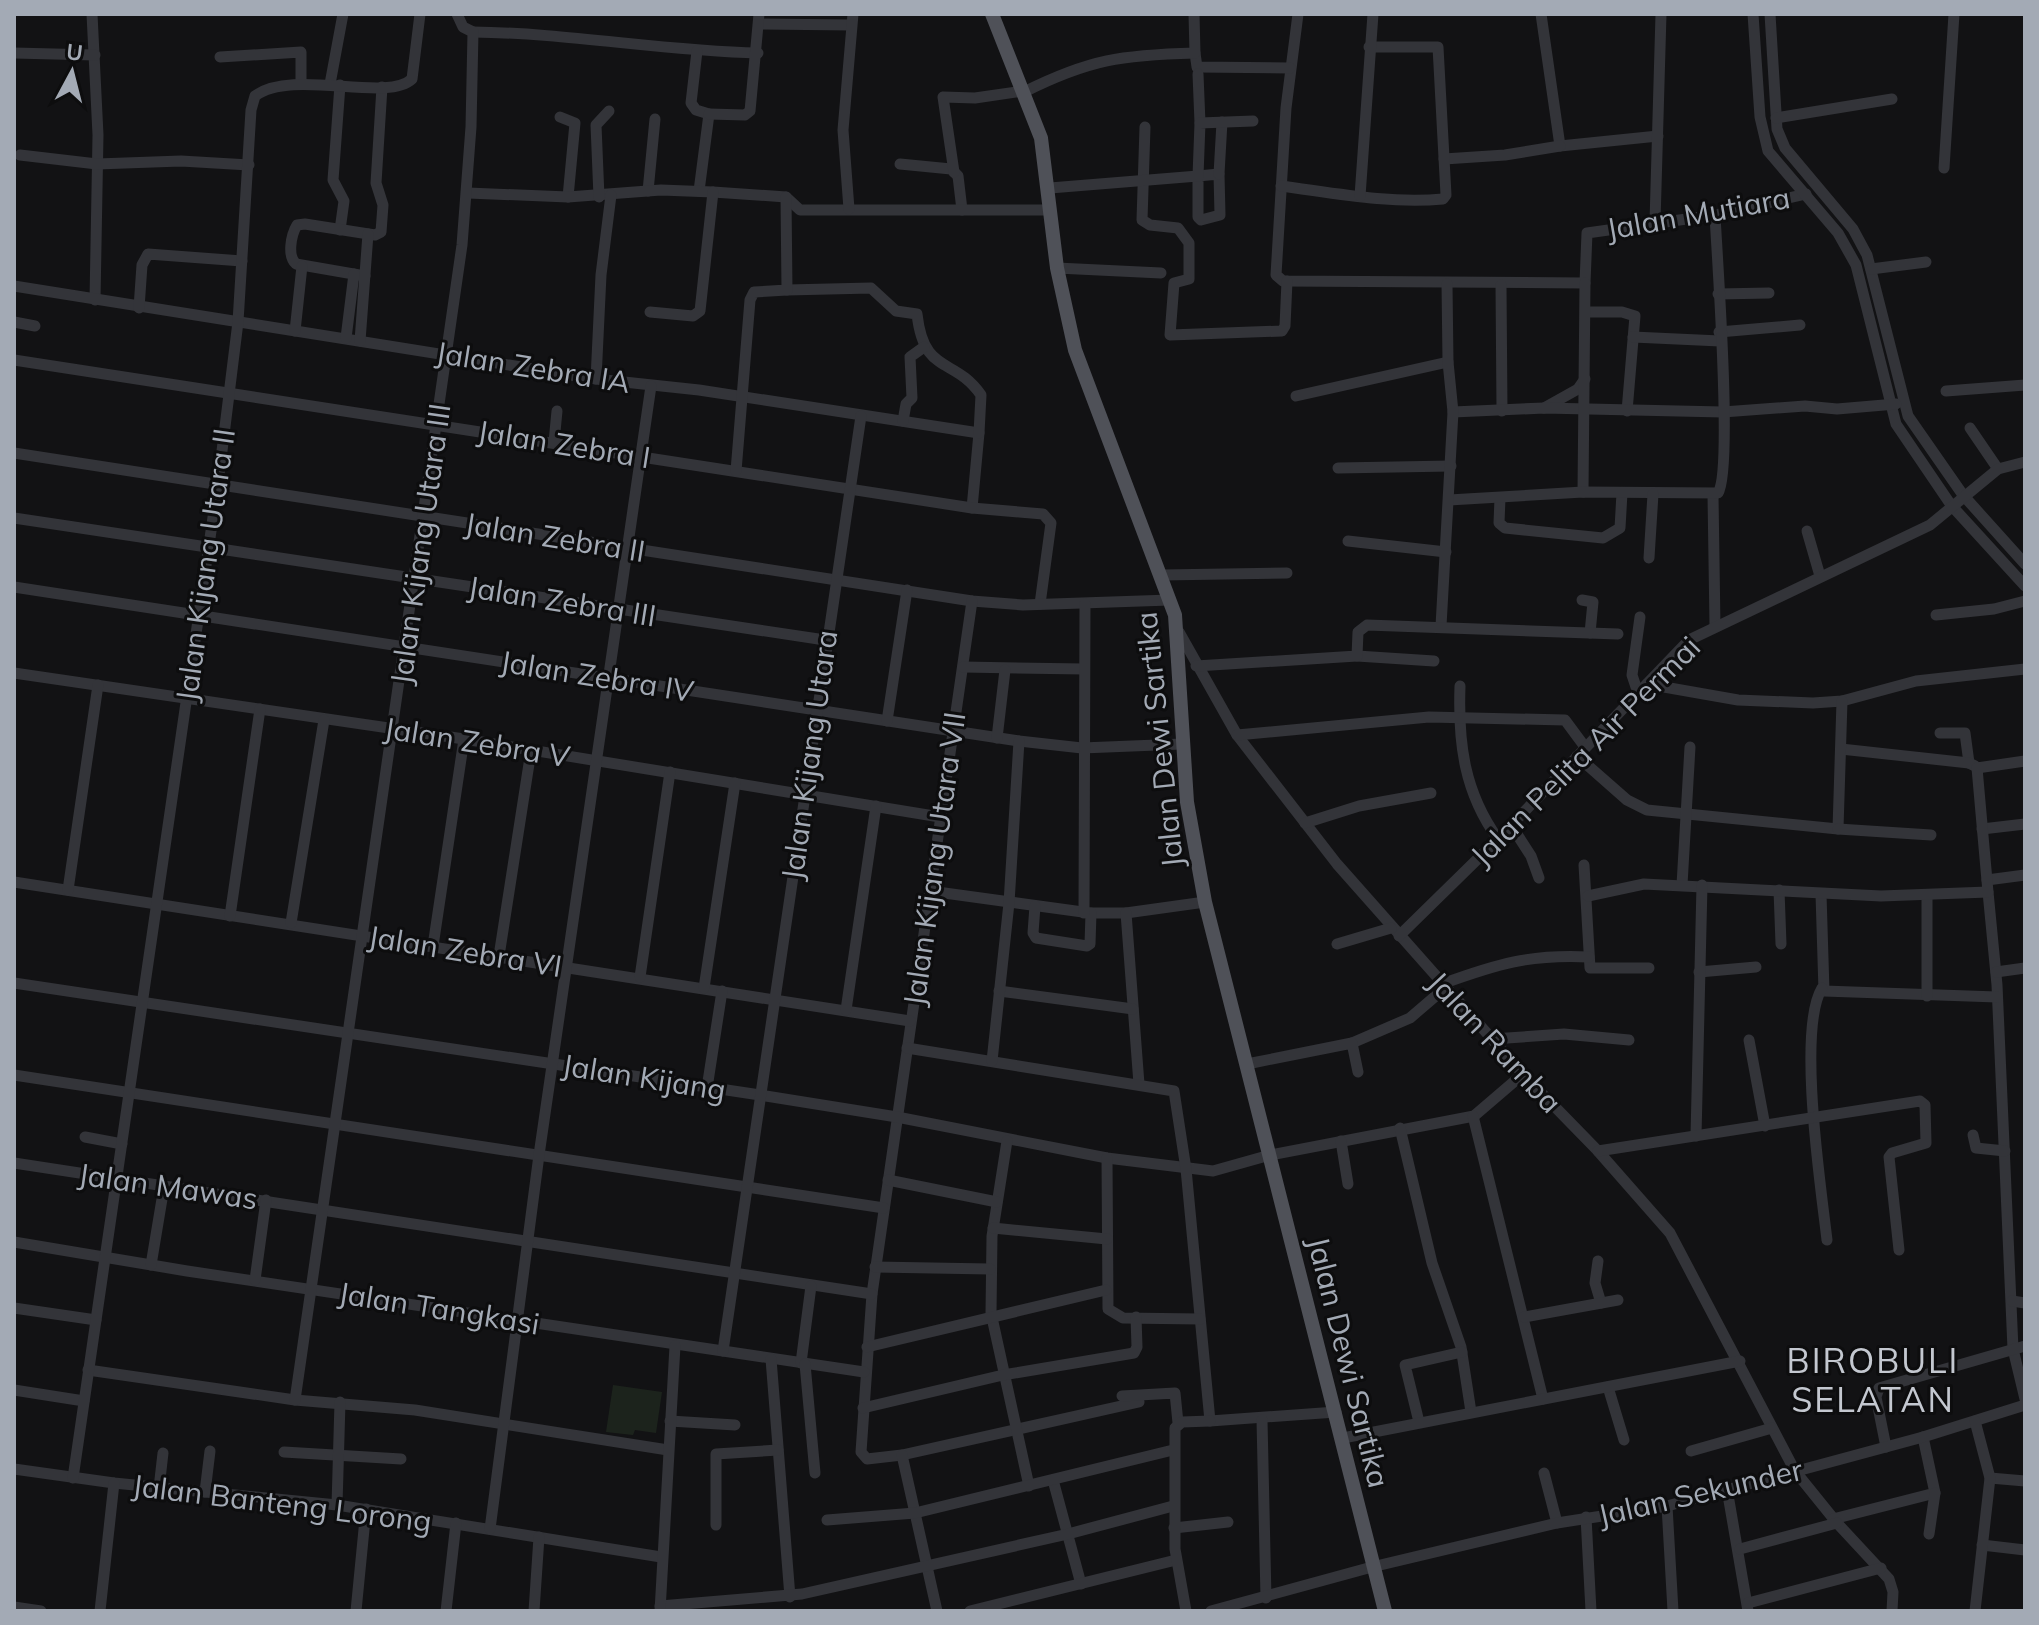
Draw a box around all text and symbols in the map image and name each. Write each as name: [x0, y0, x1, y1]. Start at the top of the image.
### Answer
north arrow: [32, 32, 112, 112]
text: U: [65, 37, 84, 67]
street label: Jalan Mutiara: [1603, 178, 1793, 248]
street label: Jalan Zebra IA: [433, 333, 633, 401]
street label: Jalan Kijang Utara III: [381, 401, 459, 687]
street label: Jalan Zebra I: [475, 412, 653, 476]
street label: Jalan Kijang Utara II: [167, 426, 243, 704]
street label: Jalan Zebra II: [462, 504, 648, 570]
street label: Jalan Zebra III: [465, 567, 659, 635]
street label: Jalan Dewi Sartika: [1127, 610, 1191, 870]
street label: Jalan Kijang Utara: [773, 627, 845, 883]
street label: Jalan Pelita Air Permai: [1462, 628, 1708, 874]
street label: Jalan Zebra IV: [498, 642, 697, 710]
street label: Jalan Zebra V: [381, 709, 573, 775]
street label: Jalan Kijang Utara VII: [895, 709, 973, 1009]
street label: Jalan Zebra VI: [366, 917, 564, 985]
street label: Jalan Ramba: [1420, 963, 1570, 1121]
street label: Jalan Kijang: [559, 1045, 729, 1109]
street label: Jalan Mawas: [76, 1155, 260, 1217]
street label: Jalan Dewi Sartika: [1299, 1233, 1399, 1491]
street label: Jalan Tangkasi: [336, 1273, 542, 1343]
district label: BIROBULI SELATAN: [1787, 1339, 1959, 1421]
street label: Jalan Sekunder: [1594, 1450, 1806, 1534]
street label: Jalan Banteng Lorong: [130, 1466, 434, 1540]

